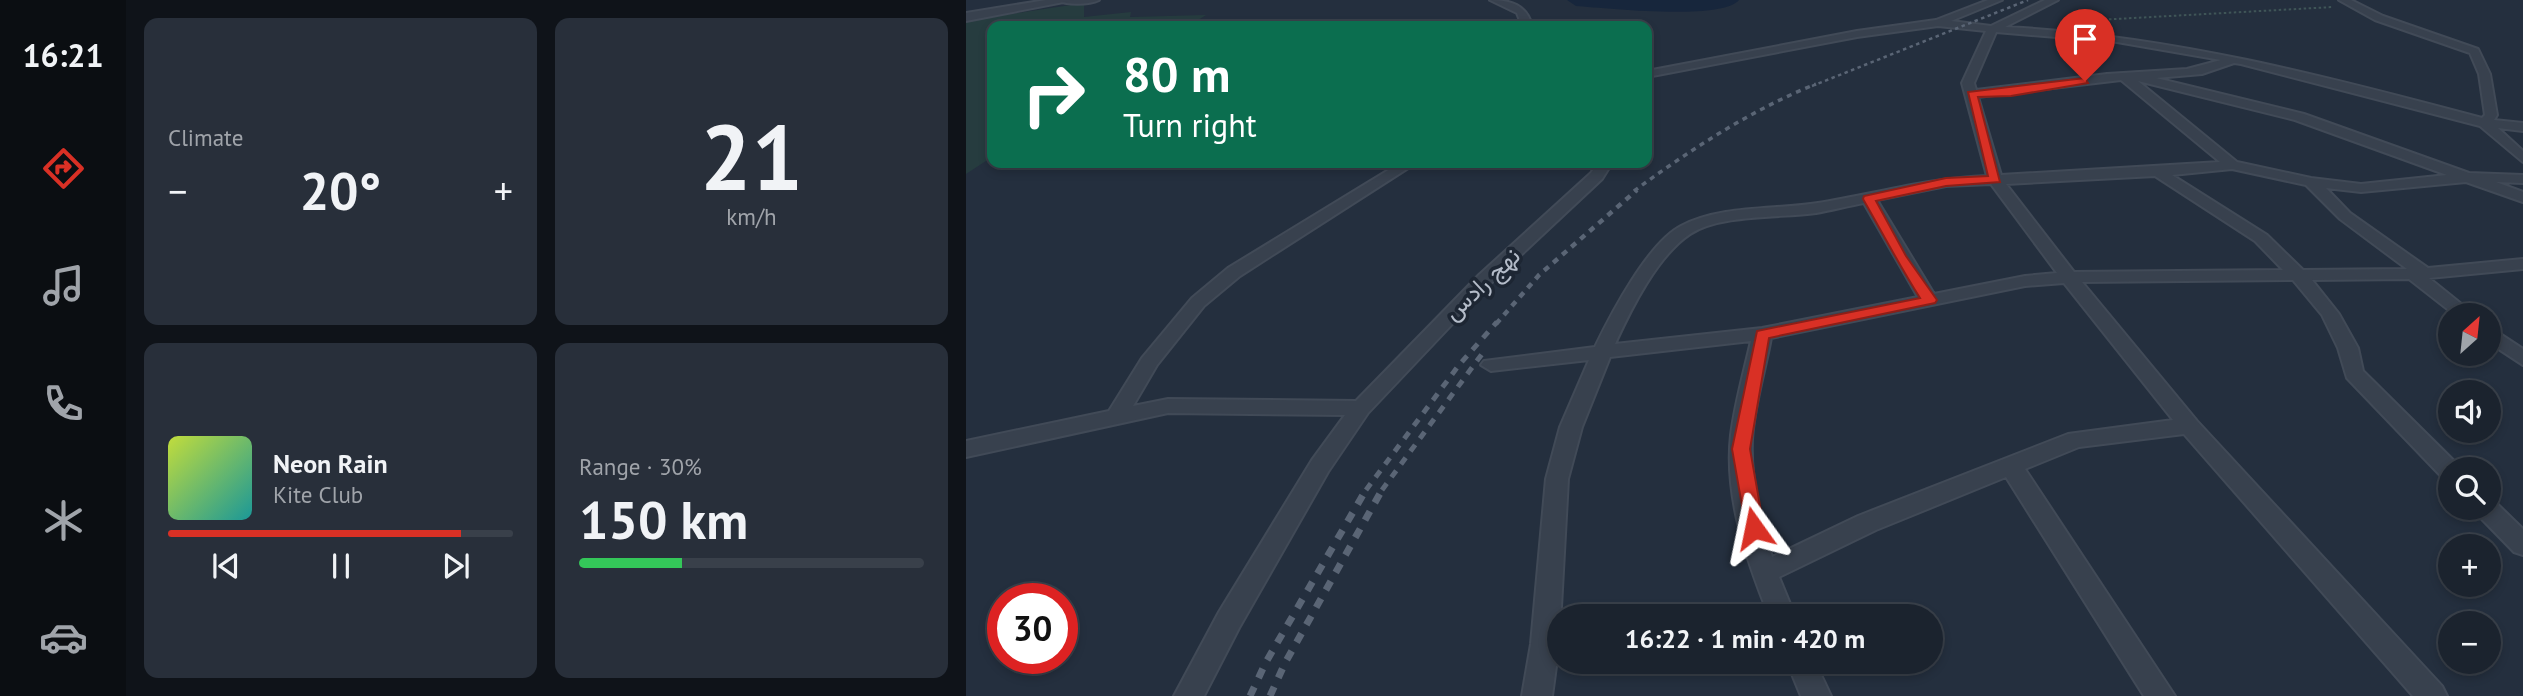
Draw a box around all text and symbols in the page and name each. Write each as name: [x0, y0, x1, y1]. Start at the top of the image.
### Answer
pin: [2055, 9, 2115, 81]
icon: arrive: [2066, 20, 2104, 58]
text: 16:21: [22, 34, 104, 76]
text: 80 m: [1123, 42, 1230, 106]
icon: right: [1008, 49, 1099, 140]
text: 21: [700, 97, 803, 215]
text: Turn right: [1123, 104, 1257, 146]
text: Climate: [168, 123, 243, 152]
icon: directions: [39, 144, 88, 193]
text: 20°: [300, 157, 381, 224]
text: −: [168, 166, 187, 215]
text: +: [494, 166, 513, 215]
text: km/h: [726, 202, 777, 231]
street label: نهج رادس: [1437, 240, 1528, 328]
icon: music: [39, 261, 88, 310]
north arrow: [2438, 303, 2501, 366]
map controls: [2438, 303, 2501, 674]
icon: phone: [39, 379, 88, 428]
button: sound: [2438, 380, 2501, 443]
text: Neon Rain: [273, 447, 388, 480]
text: Range · 30%: [579, 452, 702, 481]
button: search: [2438, 457, 2501, 520]
text: Kite Club: [273, 480, 363, 509]
text: 150 km: [579, 486, 748, 553]
position arrow: [1717, 491, 1791, 565]
icon: climate: [39, 496, 88, 545]
button: +: [2438, 534, 2501, 597]
icon: previous: [207, 547, 245, 585]
icon: pause: [322, 547, 360, 585]
icon: next: [437, 547, 475, 585]
speed limit sign: 30: [987, 583, 1078, 674]
button: −: [2438, 611, 2501, 674]
icon: car: [39, 613, 88, 662]
text: 16:22 · 1 min · 420 m: [1625, 622, 1865, 655]

